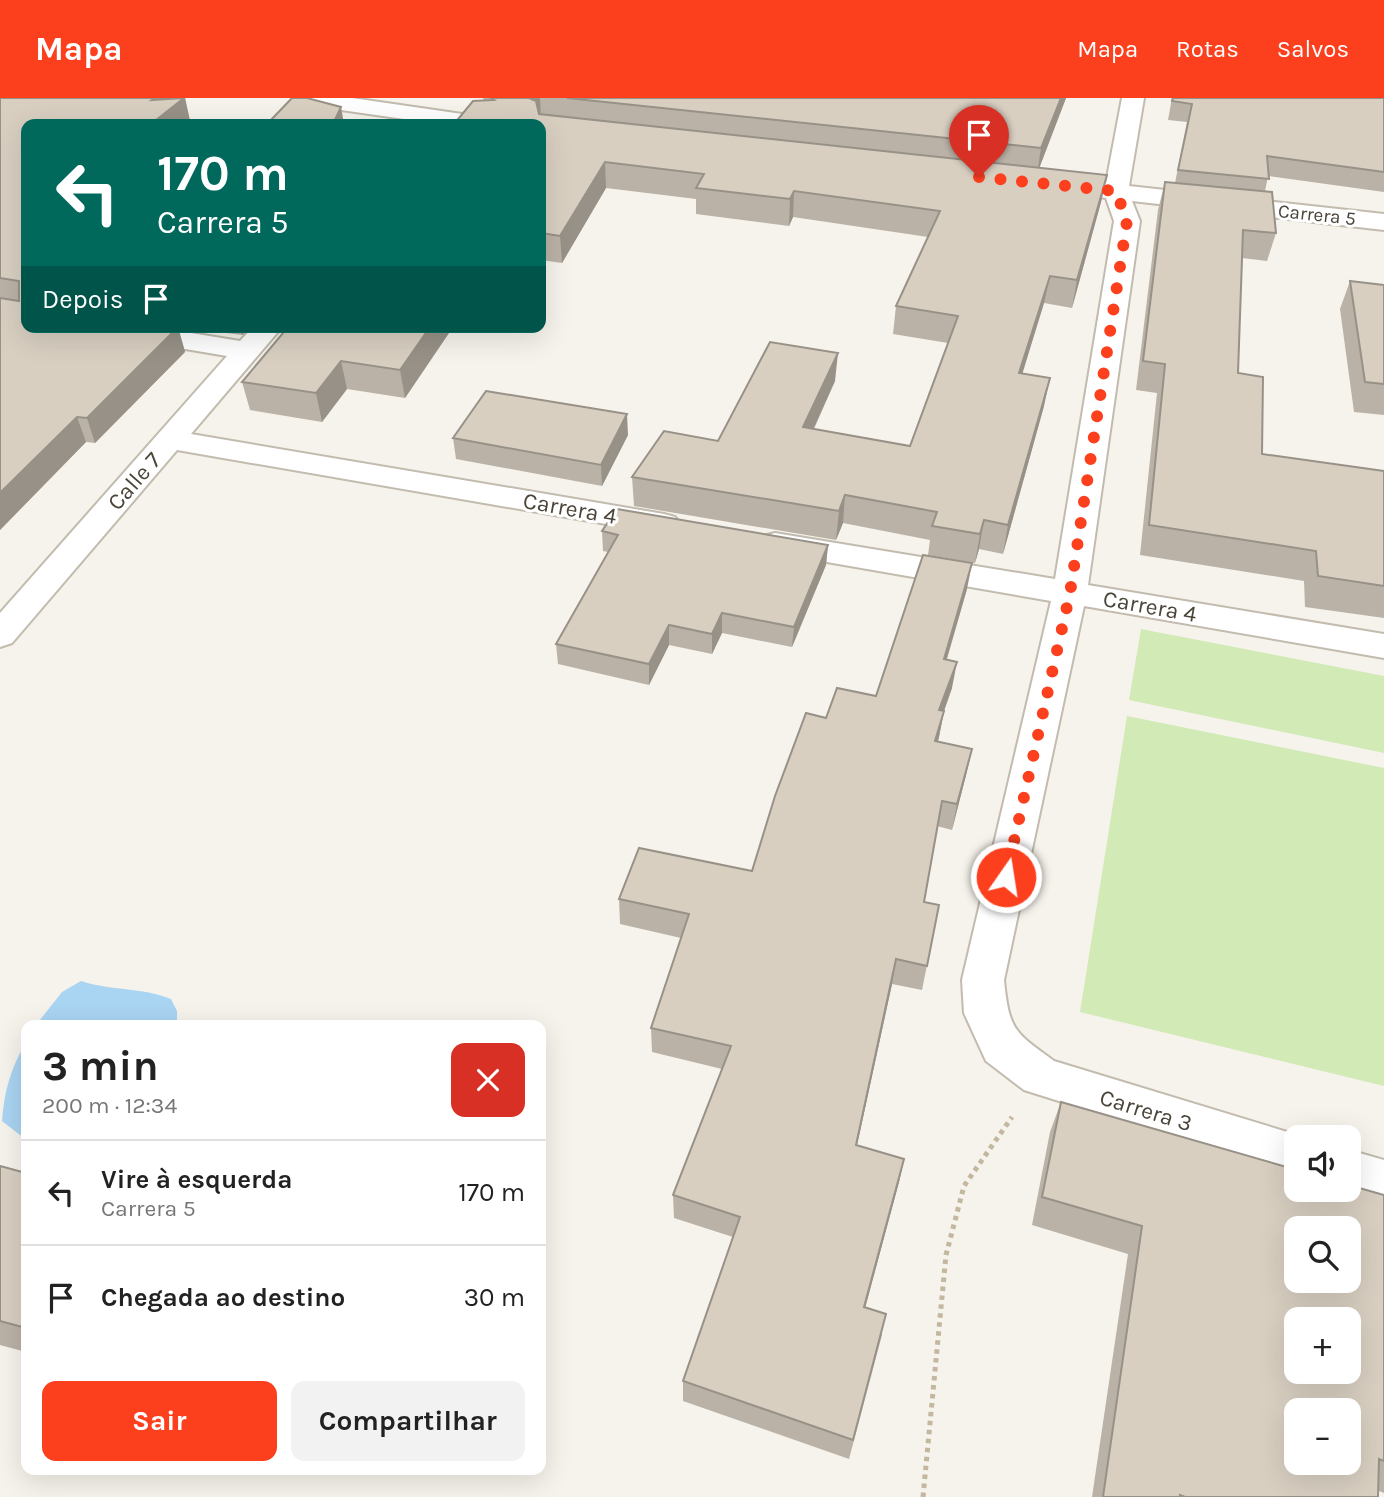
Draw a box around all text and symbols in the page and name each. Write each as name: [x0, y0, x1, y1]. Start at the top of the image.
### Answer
text: Mapa: [35, 30, 123, 68]
text: Mapa: [1077, 35, 1138, 63]
text: Rotas: [1176, 35, 1239, 63]
text: Salvos: [1277, 35, 1349, 63]
pin: [949, 105, 1009, 177]
icon: arrive: [960, 116, 998, 154]
text: 170 m: [157, 145, 289, 202]
icon: left: [42, 147, 133, 238]
street label: Carrera 5: [1277, 200, 1357, 230]
text: Carrera 5: [157, 204, 289, 241]
icon: arrive: [137, 280, 175, 318]
text: Depois: [42, 284, 123, 315]
street label: Calle 7: [102, 447, 167, 516]
street label: Carrera 4: [521, 487, 619, 530]
street label: Carrera 4: [1101, 585, 1199, 628]
position arrow: [969, 840, 1043, 914]
text: 3 min: [42, 1041, 159, 1091]
button: close: [451, 1043, 525, 1117]
street label: Carrera 3: [1096, 1084, 1195, 1137]
text: 200 m · 12:34: [42, 1092, 177, 1119]
map controls: [1284, 1125, 1361, 1475]
button: sound: [1284, 1125, 1361, 1202]
text: Vire à esquerda: [101, 1164, 292, 1195]
icon: left: [42, 1174, 80, 1212]
text: 170 m: [458, 1177, 525, 1208]
text: Carrera 5: [101, 1195, 196, 1222]
button: search: [1284, 1216, 1361, 1293]
icon: arrive: [42, 1279, 80, 1317]
text: Chegada ao destino: [101, 1282, 345, 1313]
text: 30 m: [464, 1282, 525, 1313]
button: +: [1284, 1307, 1361, 1384]
button: Sair: [42, 1381, 277, 1461]
button: Compartilhar: [291, 1381, 525, 1461]
button: −: [1284, 1398, 1361, 1475]

